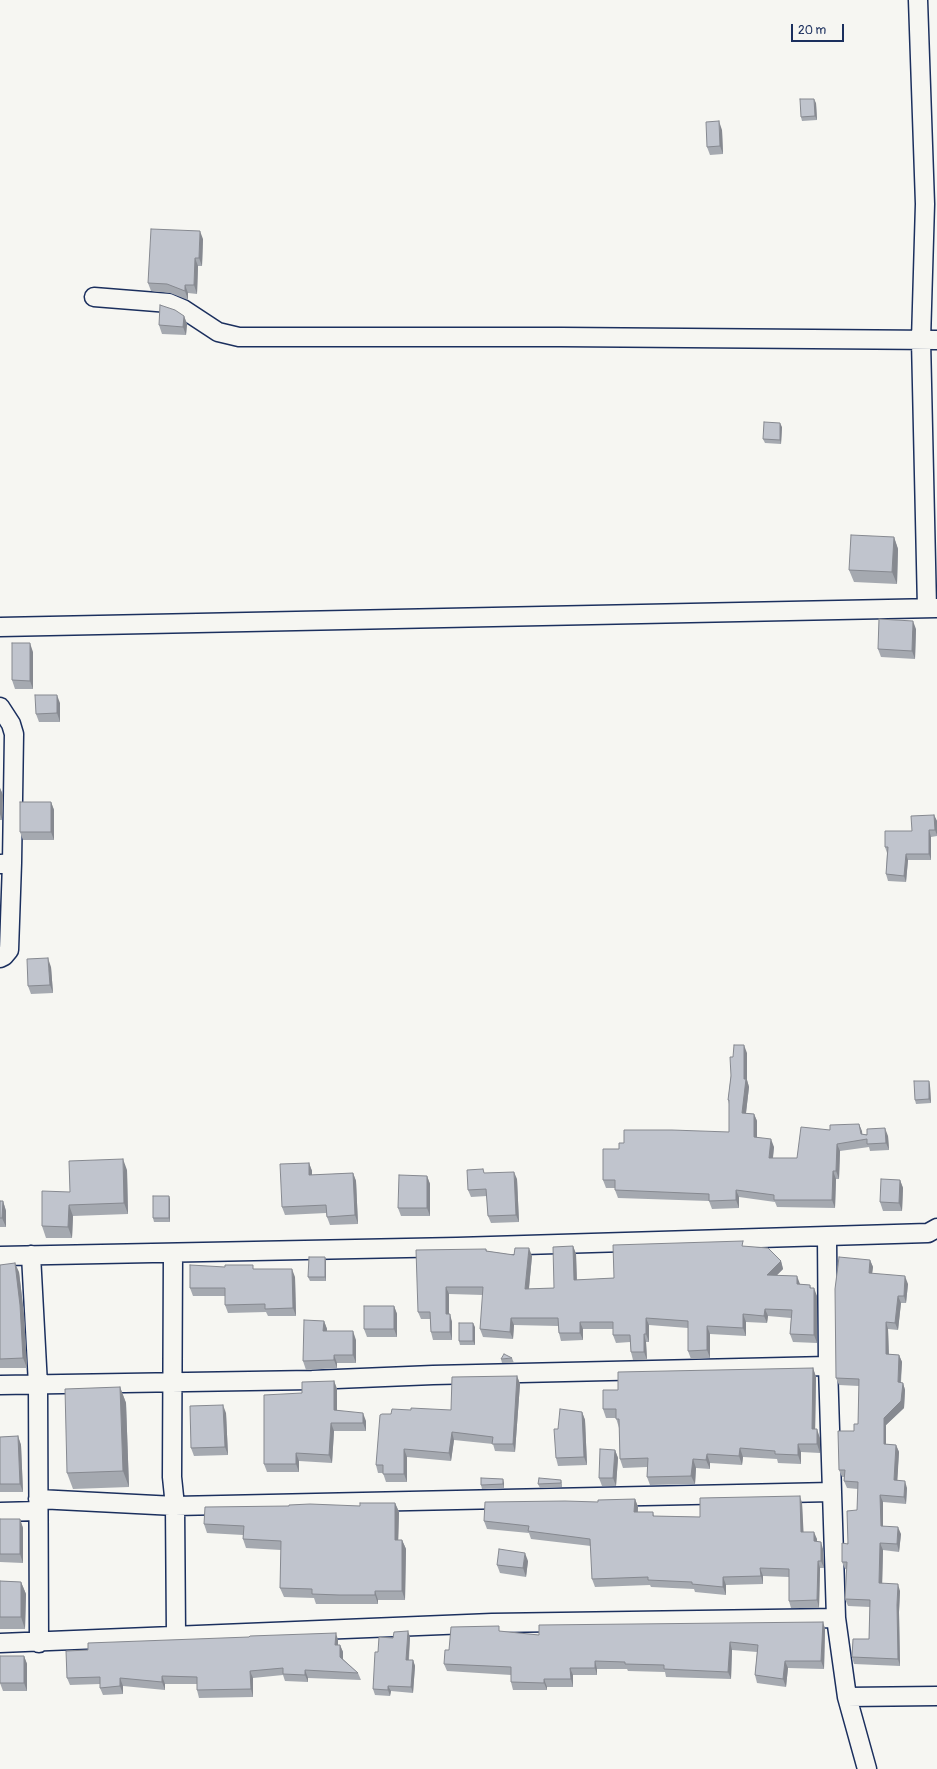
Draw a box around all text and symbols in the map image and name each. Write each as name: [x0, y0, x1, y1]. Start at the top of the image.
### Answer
scale bar: [793, 16, 846, 42]
text: 20 m: [798, 23, 826, 38]

